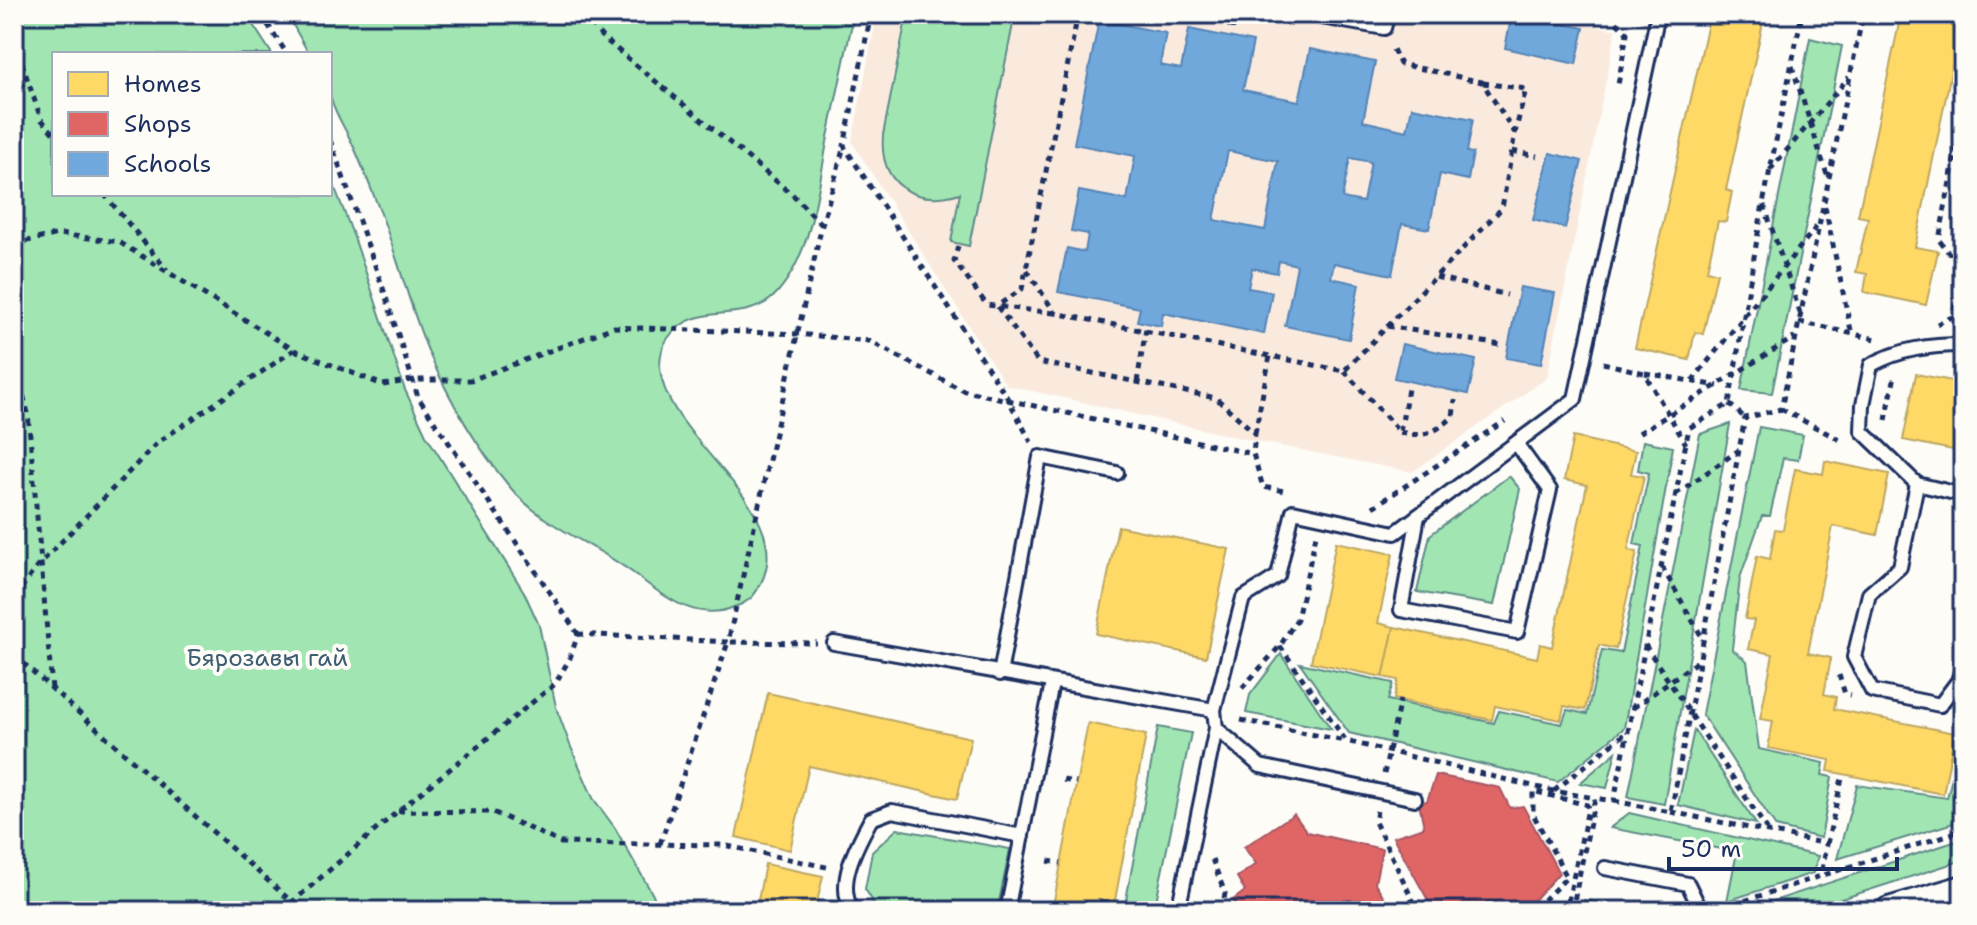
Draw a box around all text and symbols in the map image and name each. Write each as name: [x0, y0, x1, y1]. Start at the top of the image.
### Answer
legend: [52, 52, 332, 196]
text: Homes: [124, 68, 202, 100]
text: Shops: [124, 108, 192, 140]
text: Schools: [124, 148, 211, 180]
park label: Бярозавы гай: [186, 642, 348, 674]
scale bar: [1669, 821, 1897, 871]
text: 50 m: [1681, 833, 1741, 865]

